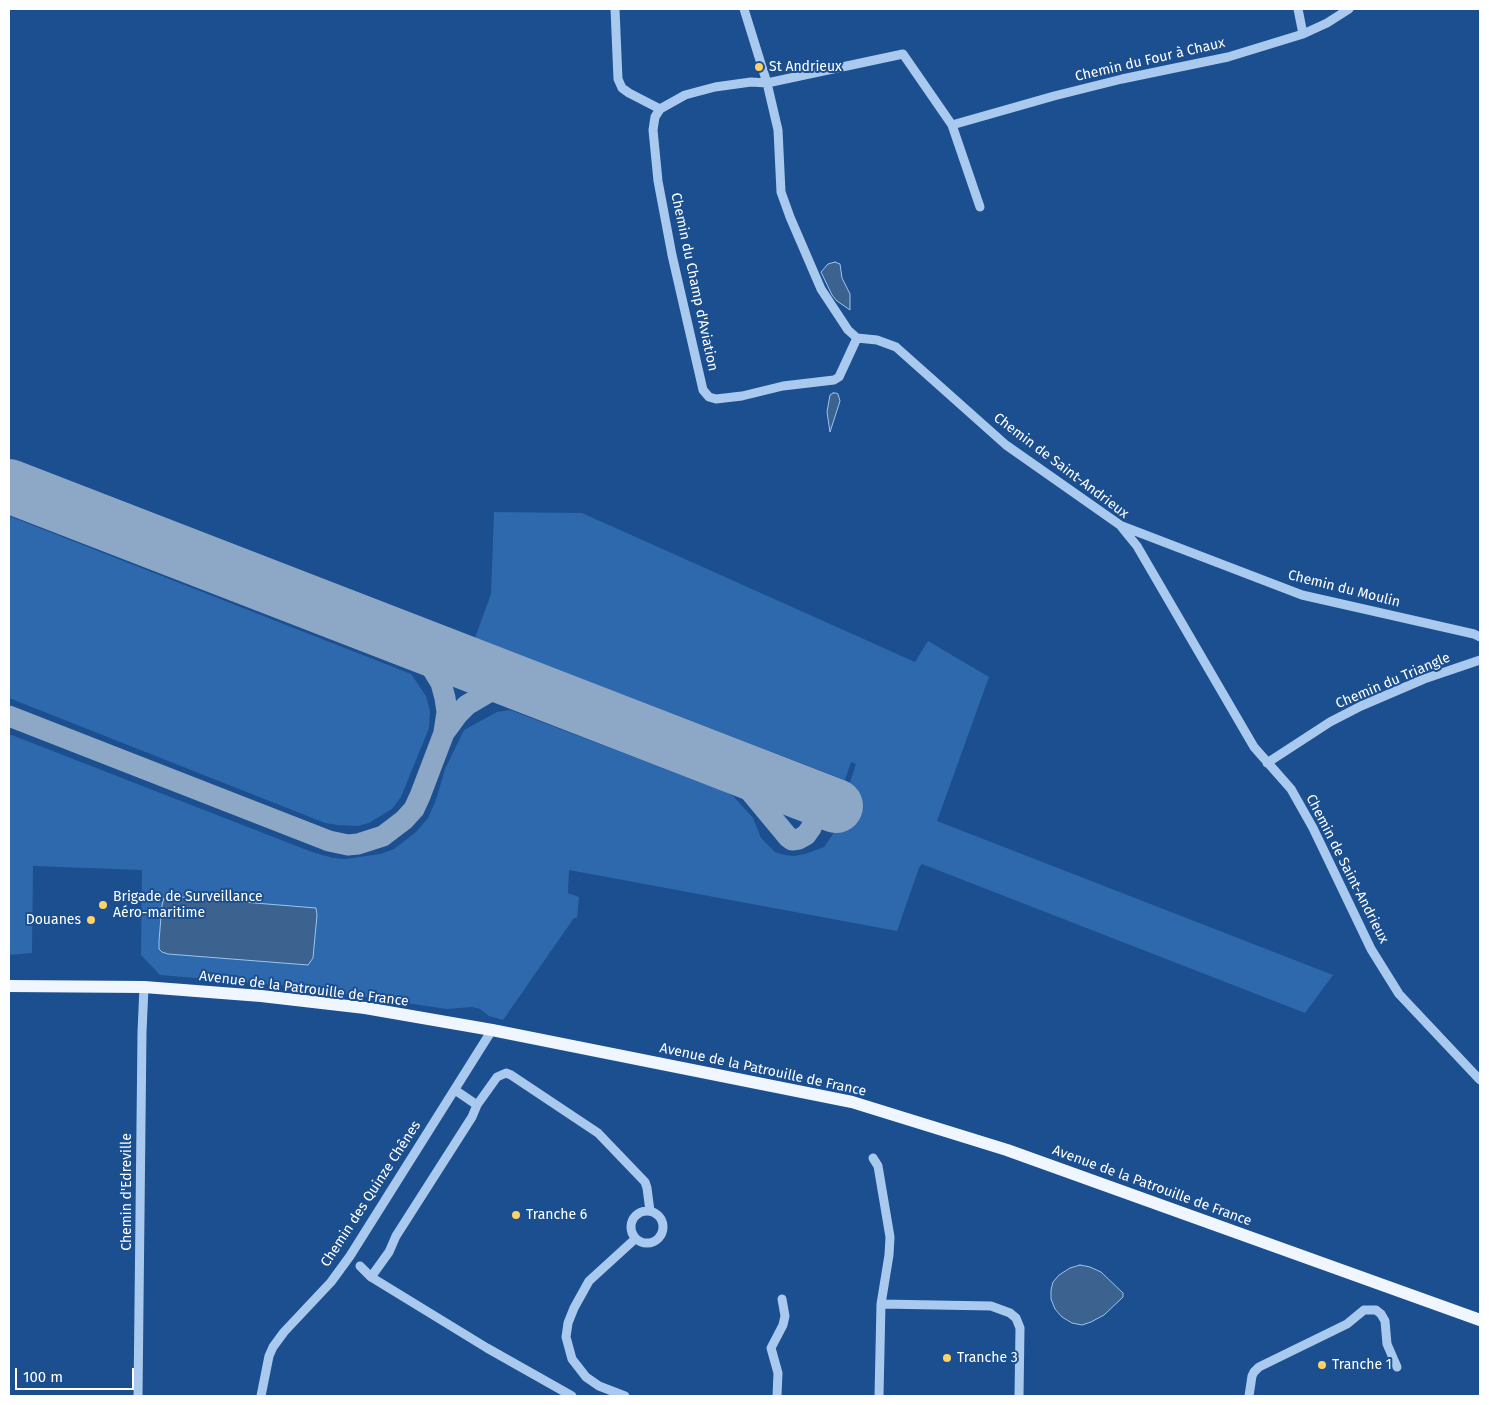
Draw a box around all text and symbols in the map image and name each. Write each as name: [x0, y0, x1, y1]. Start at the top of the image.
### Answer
street label: Chemin du Four à Chaux: [1073, 35, 1227, 85]
place label: St Andrieux: [769, 59, 842, 75]
marker: St Andrieux: [753, 61, 765, 73]
street label: Chemin du Champ d'Aviation: [667, 191, 721, 373]
street label: Chemin de Saint-Andrieux: [990, 410, 1132, 522]
street label: Chemin du Moulin: [1286, 567, 1402, 611]
street label: Chemin du Triangle: [1333, 649, 1453, 713]
street label: Chemin de Saint-Andrieux: [1302, 792, 1392, 946]
place label: Brigade de Surveillance Aéro-maritime: [113, 889, 263, 922]
marker: Brigade de Surveillance Aéro-maritime: [97, 899, 109, 911]
place label: Douanes: [26, 912, 81, 928]
marker: Douanes: [85, 914, 97, 926]
street label: Avenue de la Patrouille de France: [198, 968, 410, 1010]
street label: Avenue de la Patrouille de France: [658, 1040, 868, 1100]
street label: Chemin des Quinze Chênes: [317, 1118, 425, 1270]
street label: Chemin d'Edreville: [119, 1133, 135, 1251]
street label: Avenue de la Patrouille de France: [1050, 1142, 1254, 1230]
place label: Tranche 6: [526, 1207, 587, 1223]
marker: Tranche 6: [510, 1209, 522, 1221]
place label: Tranche 3: [957, 1350, 1018, 1366]
marker: Tranche 3: [941, 1352, 953, 1364]
place label: Tranche 1: [1332, 1357, 1392, 1373]
scale bar: [18, 1358, 136, 1390]
marker: Tranche 1: [1316, 1359, 1328, 1371]
text: 100 m: [23, 1368, 63, 1386]

